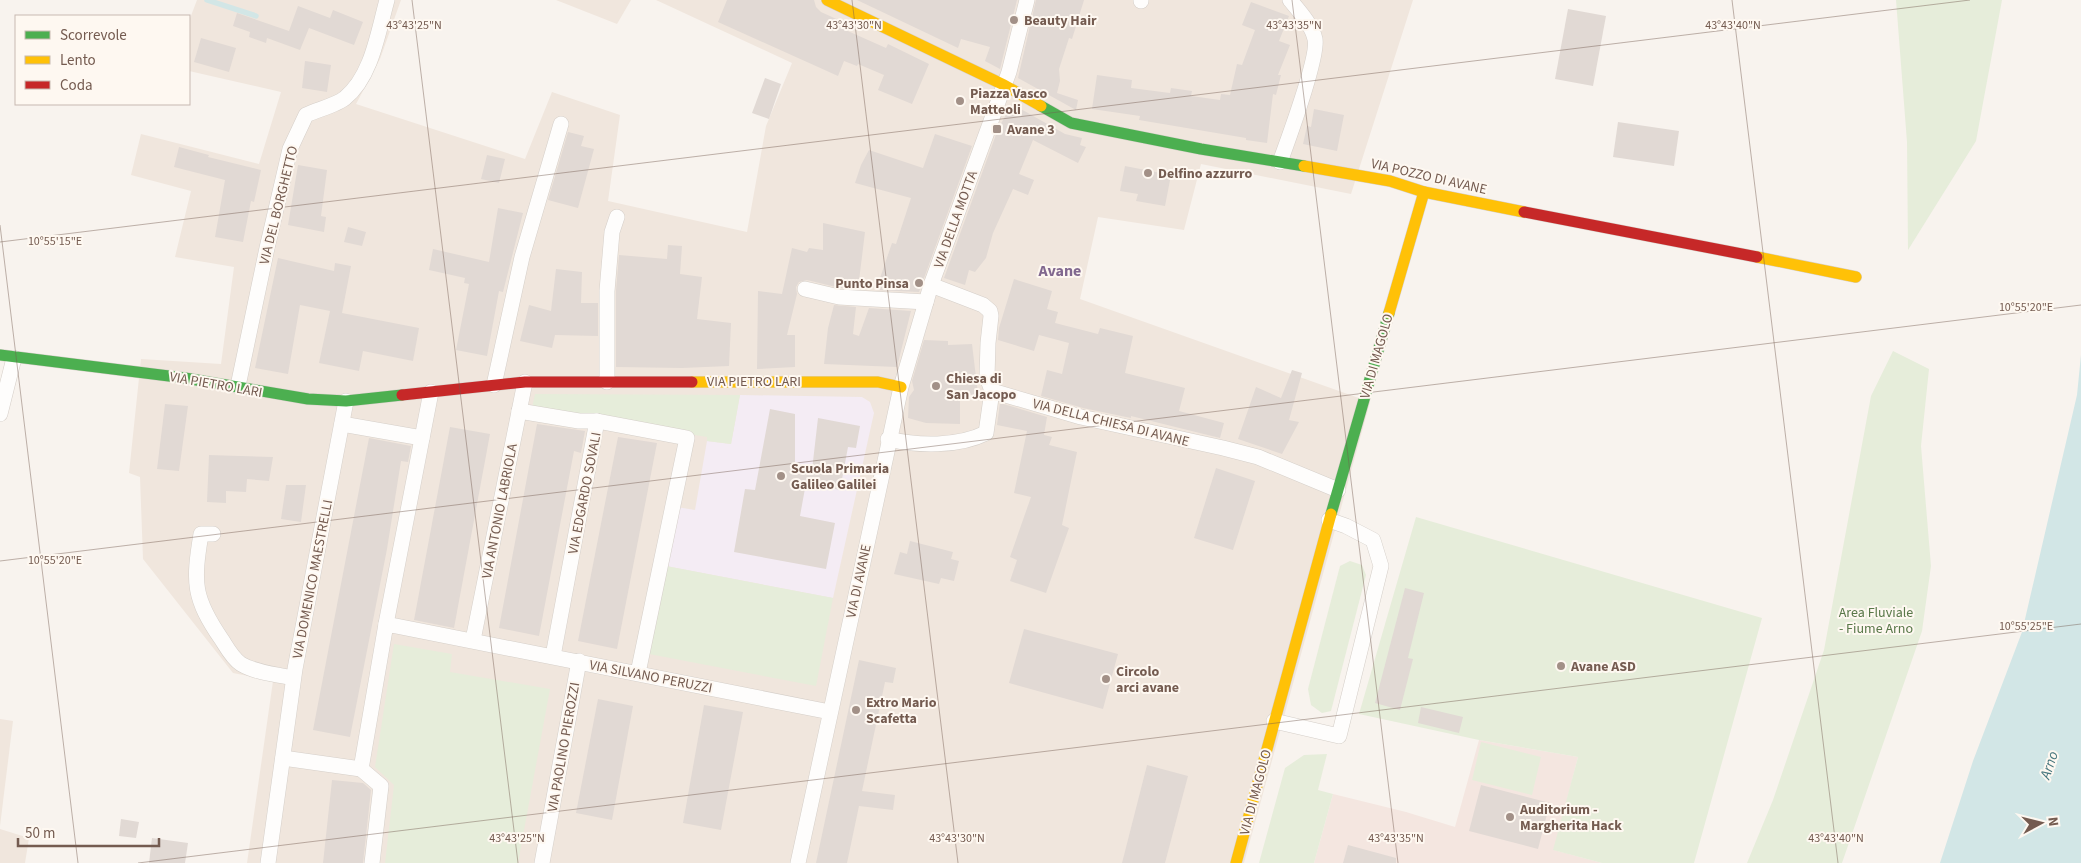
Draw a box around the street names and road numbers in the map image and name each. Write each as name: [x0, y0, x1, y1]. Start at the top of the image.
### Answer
street label: VIA DEL BORGHETTO: [255, 144, 303, 267]
street label: VIA POZZO DI AVANE: [1369, 154, 1489, 200]
street label: VIA DELLA MOTTA: [929, 167, 983, 271]
street label: VIA DI MAGOLO: [1355, 311, 1399, 401]
street label: VIA PIETRO LARI: [168, 367, 264, 403]
street label: VIA PIETRO LARI: [707, 372, 801, 392]
street label: VIA DELLA CHIESA DI AVANE: [1030, 394, 1191, 452]
street label: VIA EDGARDO SOVALI: [563, 430, 607, 556]
street label: VIA ANTONIO LABRIOLA: [477, 441, 523, 581]
street label: VIA DOMENICO MAESTRELLI: [288, 498, 338, 660]
street label: VIA DI AVANE: [841, 543, 877, 620]
street label: VIA SILVANO PERUZZI: [588, 655, 714, 699]
street label: VIA PAOLINO PIEROZZI: [543, 681, 585, 814]
street label: VIA DI MAGOLO: [1235, 747, 1277, 837]

